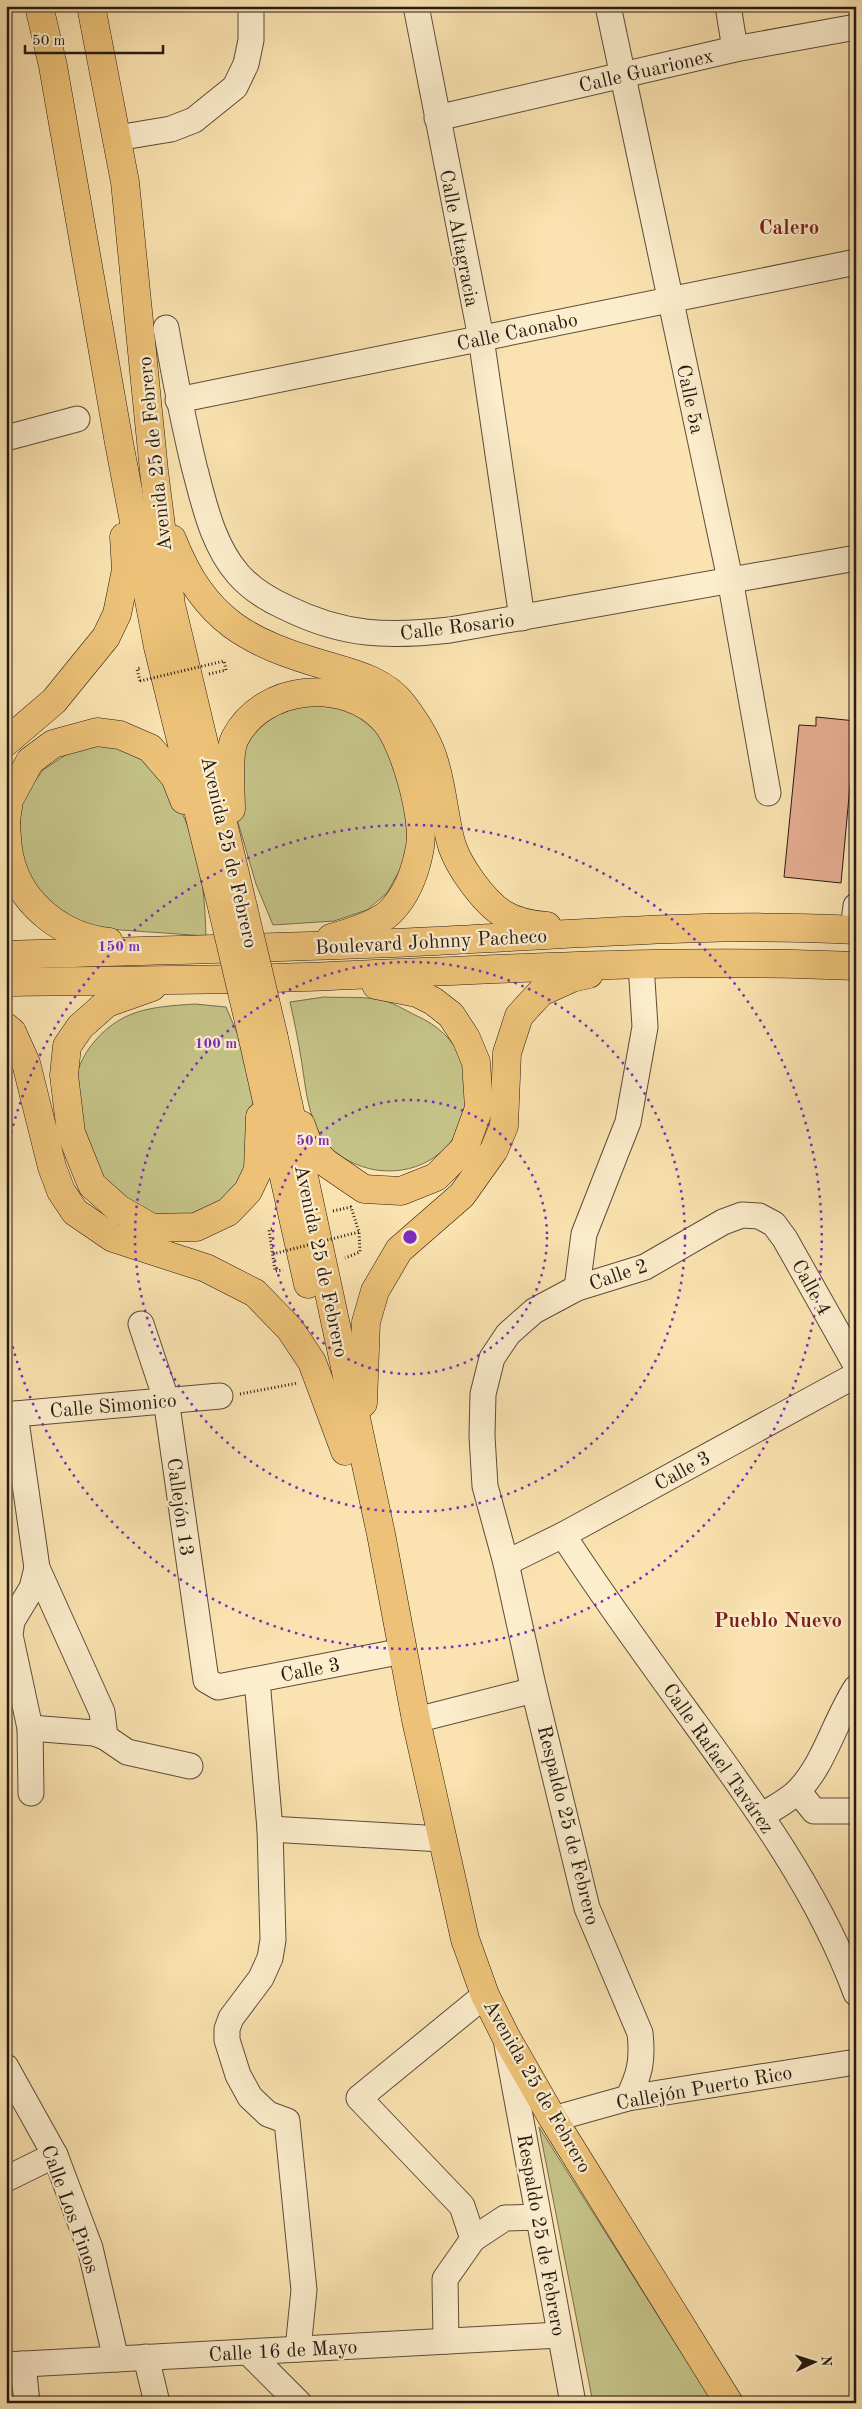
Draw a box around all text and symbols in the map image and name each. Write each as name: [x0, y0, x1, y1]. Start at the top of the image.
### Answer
scale bar: [25, 22, 162, 54]
text: 50 m: [32, 34, 66, 49]
street label: Calle Guarionex: [577, 47, 716, 97]
street label: Calle Altagracia: [435, 168, 481, 309]
district label: Calero: [759, 218, 819, 239]
street label: Calle Caonabo: [455, 310, 580, 356]
street label: Avenida 25 de Febrero: [136, 355, 176, 552]
street label: Calle 5a: [672, 363, 706, 436]
street label: Calle Rosario: [399, 611, 516, 645]
street label: Avenida 25 de Febrero: [196, 755, 260, 950]
street label: Boulevard Johnny Pacheco: [314, 927, 548, 959]
text: 150 m: [98, 940, 140, 955]
text: 100 m: [195, 1037, 237, 1052]
text: 50 m: [296, 1134, 330, 1149]
street label: Avenida 25 de Febrero: [290, 1163, 350, 1359]
centre of rings: [401, 1228, 419, 1246]
street label: Calle 2: [587, 1257, 651, 1295]
street label: Calle 4: [787, 1257, 834, 1319]
street label: Calle Simonico: [49, 1391, 177, 1423]
street label: Calle 3: [652, 1448, 714, 1495]
street label: Callejón 13: [162, 1457, 196, 1558]
district label: Pueblo Nuevo: [714, 1611, 842, 1632]
street label: Calle 3: [279, 1655, 342, 1687]
street label: Calle Rafael Tavárez: [658, 1680, 777, 1838]
street label: Respaldo 25 de Febrero: [533, 1724, 602, 1927]
street label: Avenida 25 de Febrero: [479, 1997, 594, 2177]
street label: Callejón Puerto Rico: [615, 2064, 794, 2114]
street label: Respaldo 25 de Febrero: [512, 2133, 568, 2338]
street label: Calle Los Pinos: [37, 2143, 102, 2276]
north arrow: [790, 2336, 840, 2386]
street label: Calle 16 de Mayo: [208, 2338, 358, 2366]
text: N: [819, 2355, 833, 2367]

